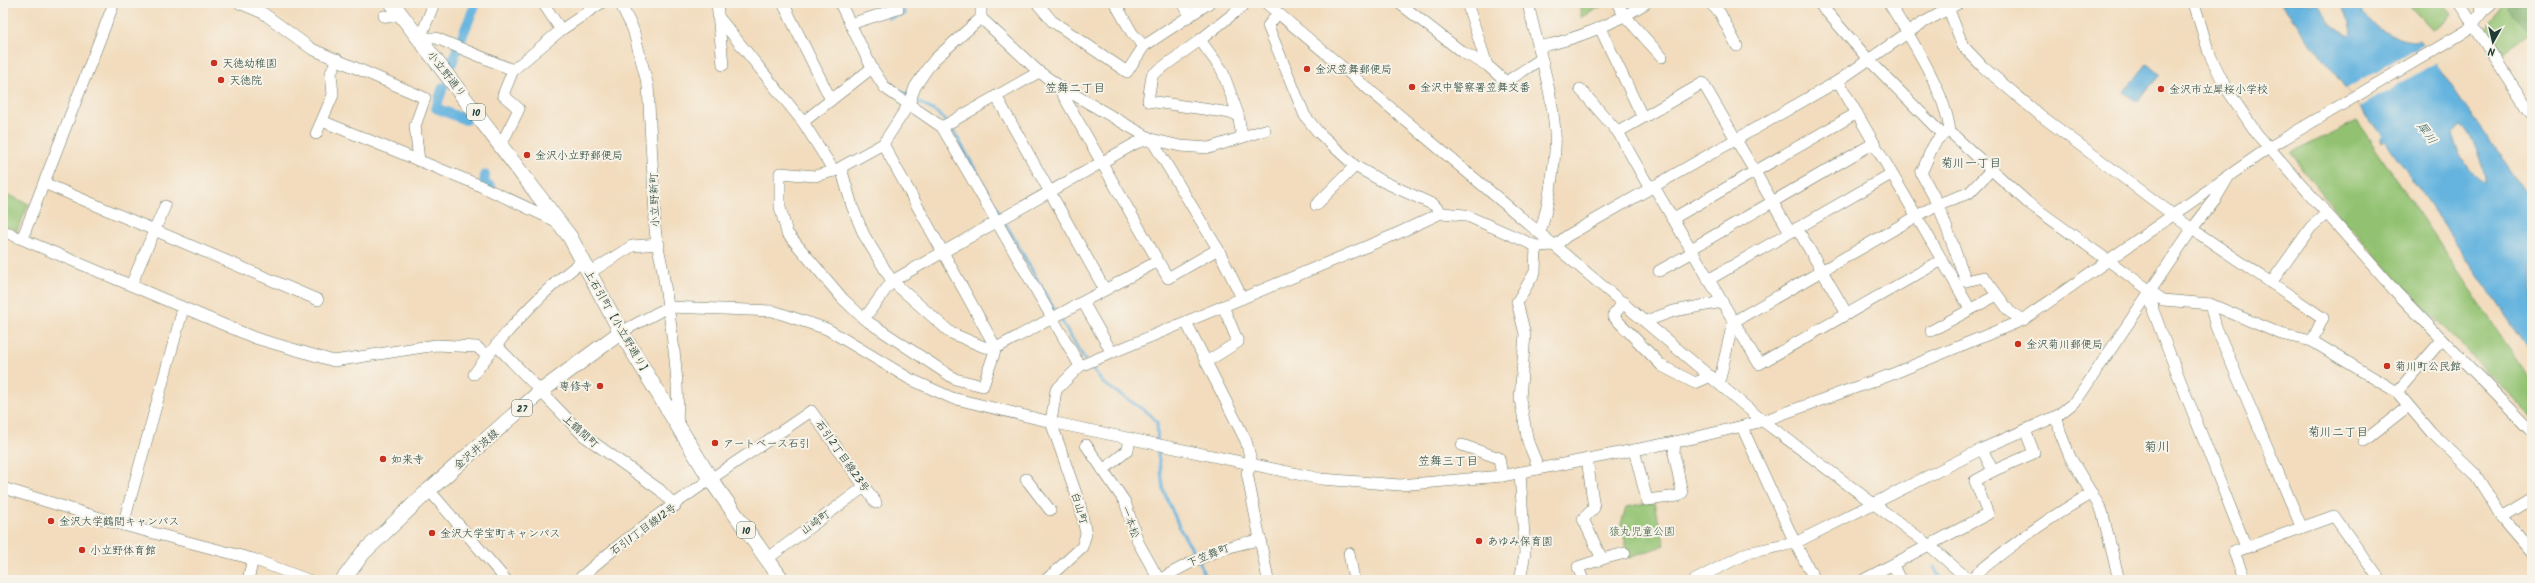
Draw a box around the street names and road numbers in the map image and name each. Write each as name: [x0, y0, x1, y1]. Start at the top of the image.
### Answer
street label: 小立野通り: [422, 47, 470, 102]
road number: 10: [467, 104, 485, 120]
street label: 小立野新町: [645, 172, 665, 228]
street label: 上石引町【小立野通り】: [579, 267, 655, 380]
road number: 27: [512, 400, 532, 416]
street label: 上鶴間町: [558, 410, 603, 453]
street label: 石引2丁目線23号: [810, 417, 874, 497]
street label: 金沢井波線: [450, 425, 503, 475]
street label: 白山町: [1066, 490, 1092, 527]
street label: 石引1丁目線12号: [606, 499, 681, 560]
street label: 一本松: [1116, 504, 1144, 541]
street label: 山崎町: [797, 506, 834, 540]
road number: 10: [737, 522, 755, 538]
street label: 下笠舞町: [1185, 539, 1232, 573]

